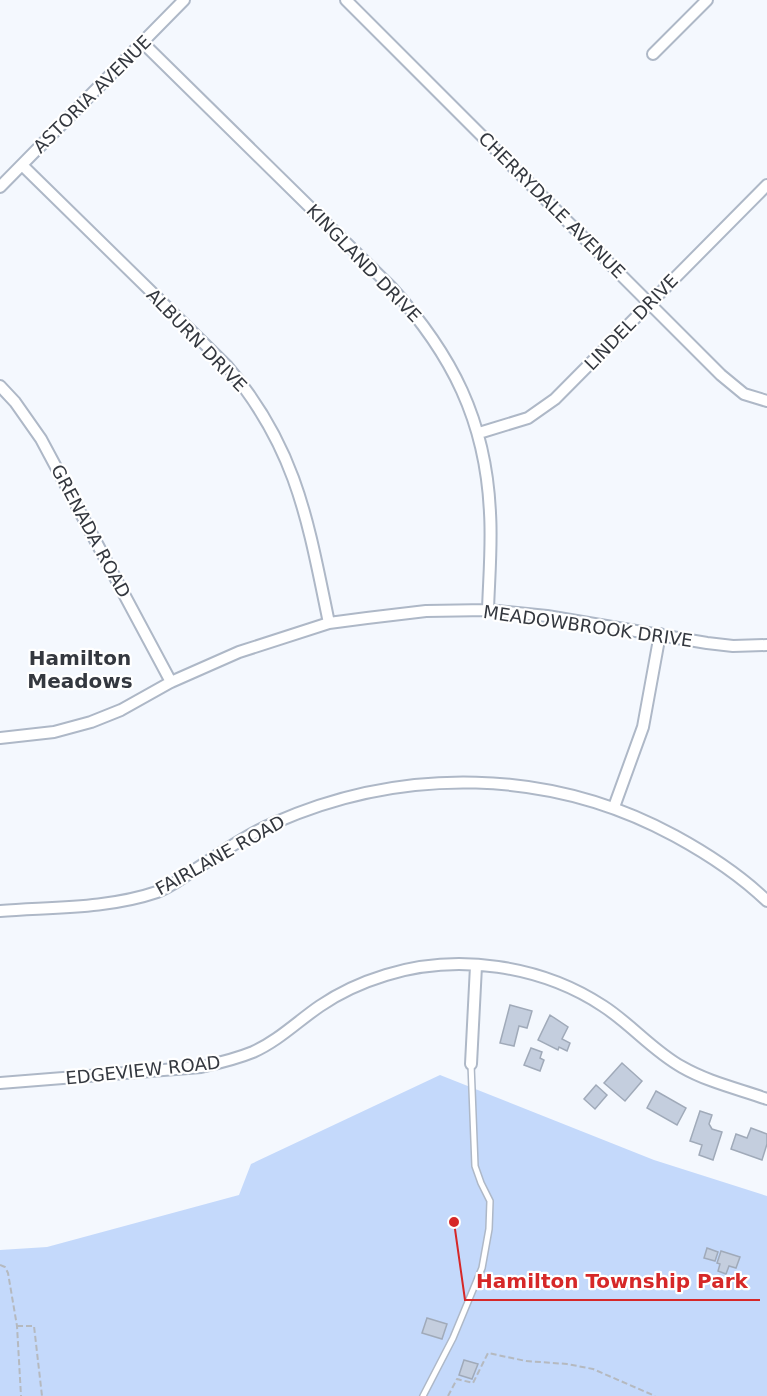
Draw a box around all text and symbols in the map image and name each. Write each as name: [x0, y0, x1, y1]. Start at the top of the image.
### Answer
street label: ASTORIA AVENUE: [29, 31, 155, 157]
street label: CHERRYDALE AVENUE: [475, 128, 629, 282]
street label: KINGLAND DRIVE: [302, 200, 426, 326]
street label: LINDEL DRIVE: [580, 270, 682, 374]
street label: ALBURN DRIVE: [143, 284, 251, 396]
street label: GRENADA ROAD: [47, 461, 135, 601]
street label: MEADOWBROOK DRIVE: [482, 601, 694, 651]
district label: Hamilton Meadows: [27, 646, 133, 693]
street label: FAIRLANE ROAD: [152, 811, 288, 899]
street label: EDGEVIEW ROAD: [65, 1051, 221, 1089]
callout: Hamilton Township Park: [465, 1262, 760, 1300]
text: Hamilton Township Park: [476, 1269, 749, 1293]

